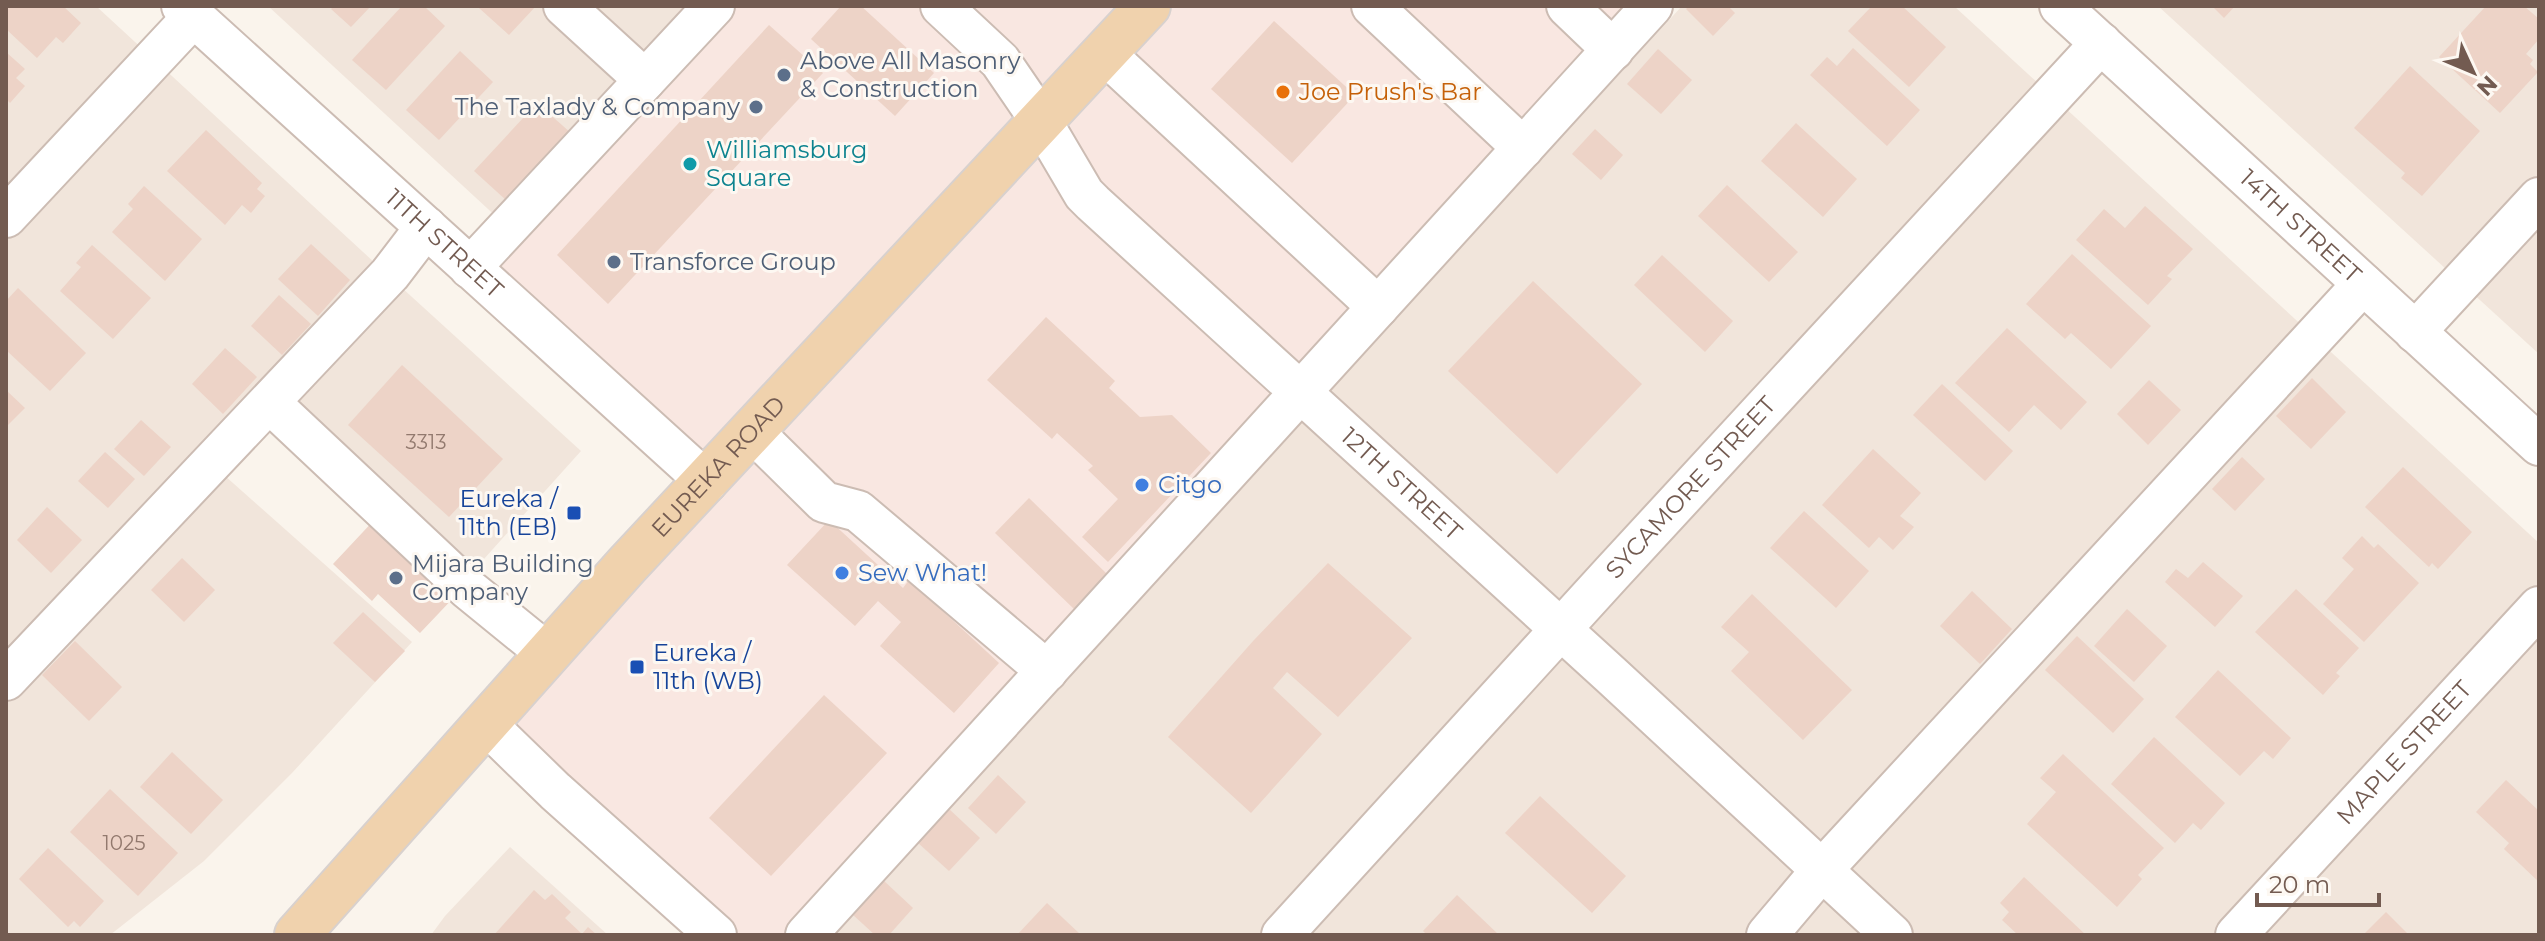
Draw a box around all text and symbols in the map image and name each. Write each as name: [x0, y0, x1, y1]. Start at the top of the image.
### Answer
north arrow: [2433, 32, 2513, 112]
place label: Above All Masonry & Construction: [800, 46, 1021, 103]
marker: Above All Masonry & Construction: [775, 66, 793, 84]
text: N: [2471, 70, 2503, 101]
place label: Joe Prush's Bar: [1298, 77, 1482, 106]
marker: Joe Prush's Bar: [1274, 83, 1292, 101]
place label: The Taxlady & Company: [455, 92, 740, 121]
marker: The Taxlady & Company: [747, 98, 765, 116]
place label: Williamsburg Square: [706, 135, 868, 192]
marker: Williamsburg Square: [681, 155, 699, 173]
street label: 14TH STREET: [2234, 163, 2368, 289]
street label: 11TH STREET: [380, 183, 510, 304]
place label: Transforce Group: [630, 247, 836, 276]
marker: Transforce Group: [605, 253, 623, 271]
street label: EUREKA ROAD: [645, 390, 791, 543]
street label: SYCAMORE STREET: [1599, 390, 1782, 584]
street label: 12TH STREET: [1335, 421, 1468, 546]
house number: 3313: [406, 430, 446, 454]
place label: Citgo: [1158, 470, 1222, 499]
marker: Citgo: [1133, 476, 1151, 494]
place label: Eureka / 11th (EB): [458, 484, 559, 541]
marker: Eureka / 11th (EB): [565, 504, 583, 522]
place label: Mijara Building Company: [412, 549, 594, 606]
place label: Sew What!: [858, 558, 987, 587]
marker: Sew What!: [833, 564, 851, 582]
marker: Mijara Building Company: [387, 569, 405, 587]
place label: Eureka / 11th (WB): [653, 638, 763, 695]
marker: Eureka / 11th (WB): [628, 658, 646, 676]
street label: MAPLE STREET: [2330, 674, 2478, 830]
house number: 1025: [102, 831, 146, 855]
scale bar: [2257, 857, 2379, 907]
text: 20 m: [2269, 870, 2330, 899]

